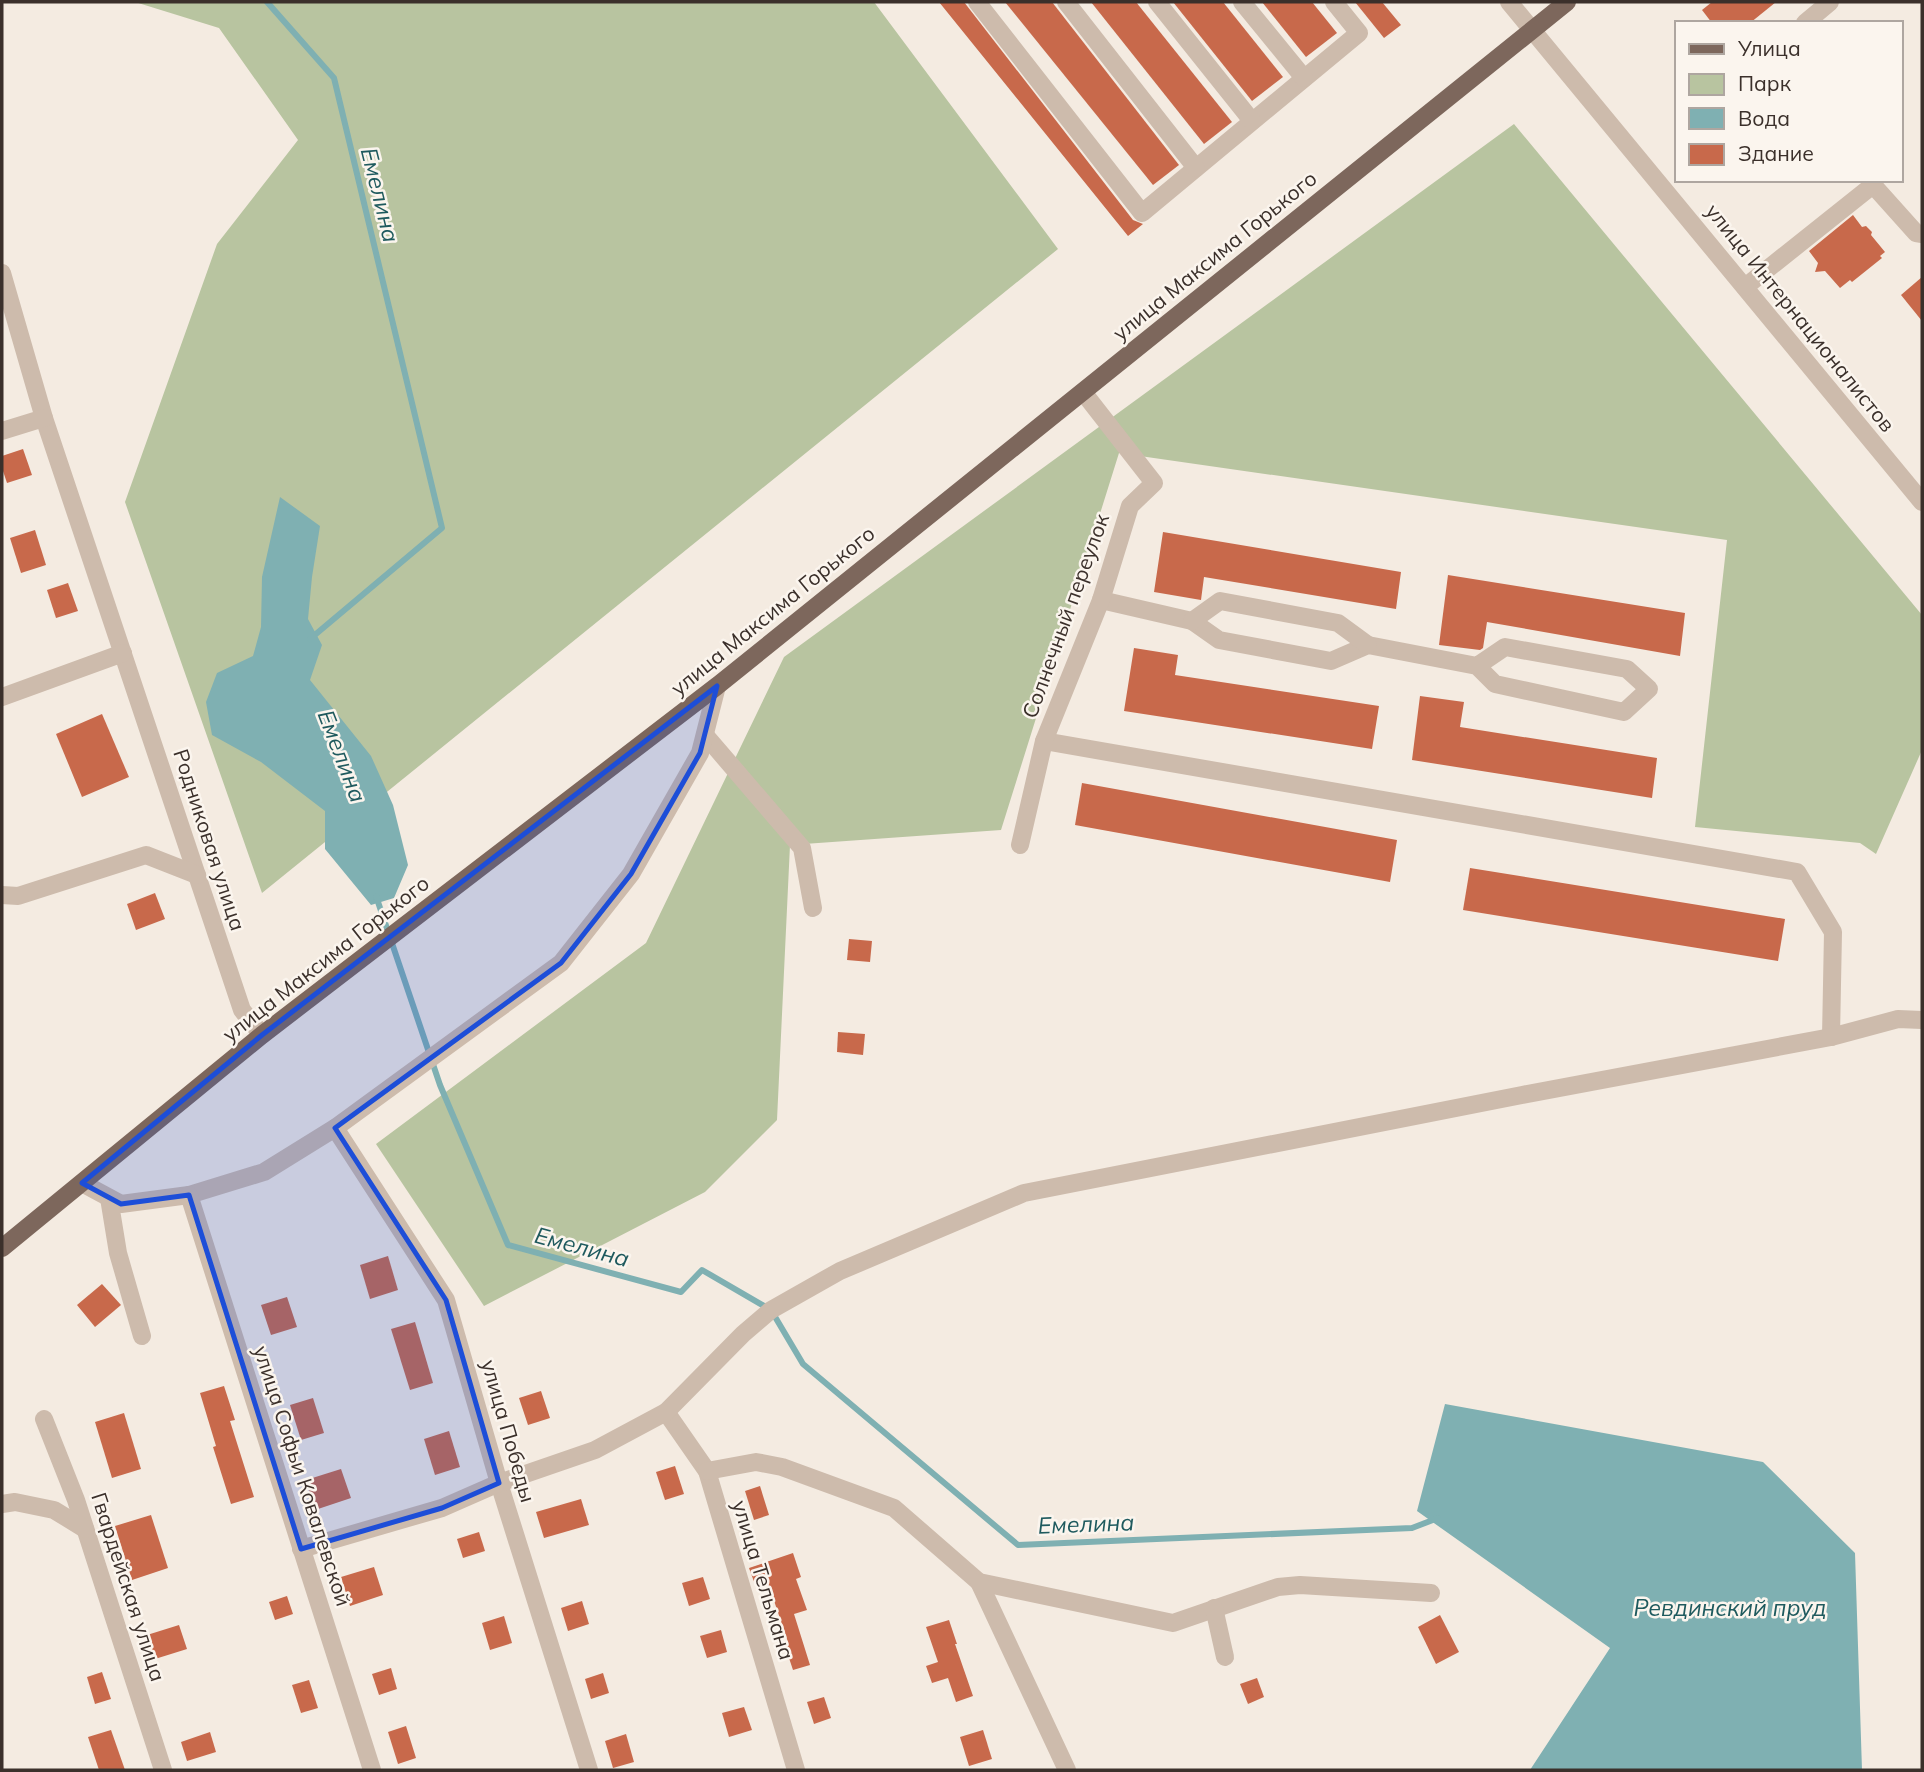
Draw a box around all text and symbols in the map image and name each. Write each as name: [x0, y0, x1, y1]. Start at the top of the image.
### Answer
legend: [1675, 21, 1903, 182]
text: Улица: [1737, 35, 1801, 61]
text: Парк: [1738, 70, 1792, 96]
text: Вода: [1738, 105, 1790, 131]
text: Здание: [1738, 140, 1814, 166]
water label: Емелина: [355, 144, 406, 245]
street label: улица Максима Горького: [1107, 165, 1322, 346]
street label: улица Интернационалистов: [1701, 198, 1901, 437]
street label: Солнечный переулок: [1016, 509, 1114, 721]
street label: улица Максима Горького: [665, 520, 880, 701]
water label: Емелина: [312, 705, 373, 806]
street label: Родниковая улица: [168, 746, 252, 934]
street label: улица Максима Горького: [217, 869, 434, 1047]
water label: Емелина: [532, 1220, 633, 1273]
street label: улица Софьи Ковалевской: [249, 1342, 357, 1609]
street label: улица Победы: [476, 1356, 542, 1505]
street label: Гвардейская улица: [86, 1489, 172, 1684]
street label: улица Тельмана: [727, 1497, 801, 1663]
water label: Емелина: [1037, 1507, 1135, 1540]
water label: Ревдинский пруд: [1634, 1593, 1826, 1622]

